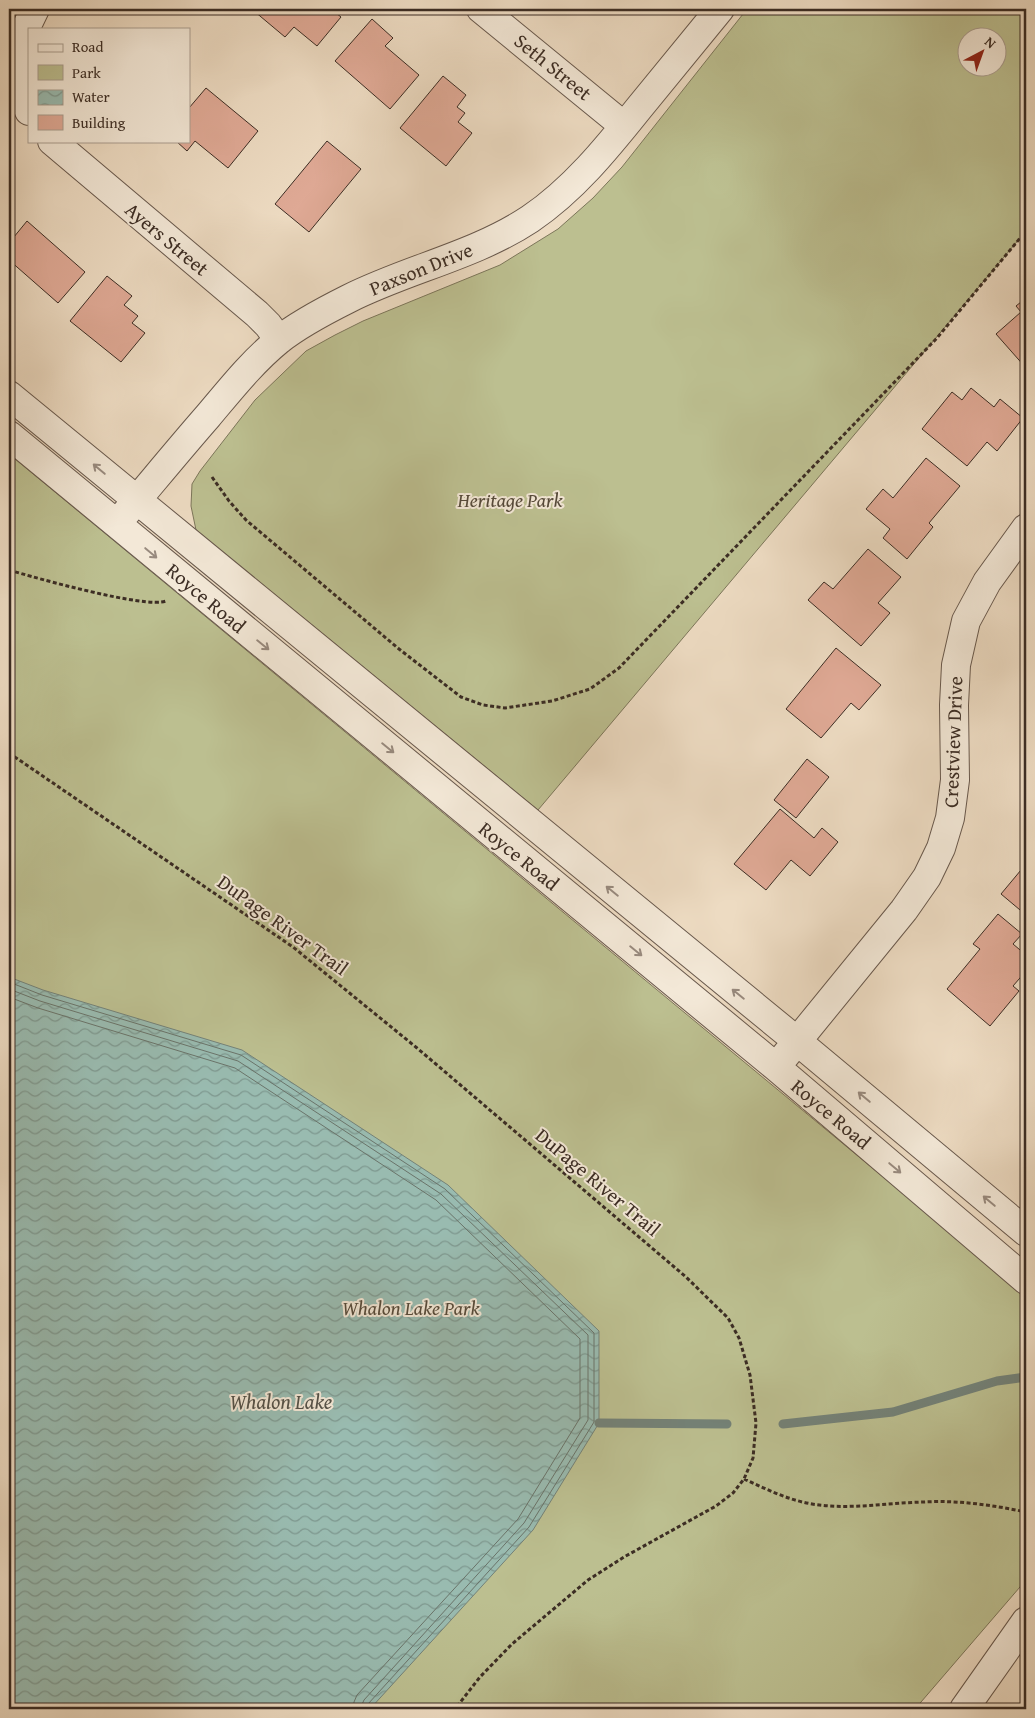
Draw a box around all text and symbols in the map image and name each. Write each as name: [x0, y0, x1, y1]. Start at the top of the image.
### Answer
street label: Seth Street: [508, 26, 598, 107]
legend: [28, 28, 190, 142]
north arrow: [958, 28, 1008, 78]
text: N: [980, 32, 1001, 53]
text: Road: [72, 36, 103, 57]
text: Park: [72, 62, 101, 83]
text: Water: [72, 86, 110, 107]
text: Building: [72, 112, 126, 133]
street label: Ayers Street: [119, 195, 215, 282]
street label: Paxson Drive: [365, 235, 477, 302]
one-way arrow: [93, 464, 106, 475]
park label: Heritage Park: [456, 485, 563, 514]
one-way arrow: [144, 547, 157, 558]
street label: Royce Road: [160, 556, 253, 640]
one-way arrow: [256, 640, 269, 651]
street label: Crestview Drive: [936, 676, 969, 808]
one-way arrow: [382, 743, 395, 754]
street label: Royce Road: [473, 814, 566, 897]
street label: DuPage River Trail: [212, 867, 355, 982]
one-way arrow: [606, 886, 619, 897]
one-way arrow: [629, 946, 642, 957]
one-way arrow: [732, 988, 745, 999]
street label: Royce Road: [785, 1072, 878, 1156]
one-way arrow: [858, 1092, 871, 1103]
street label: DuPage River Trail: [529, 1121, 667, 1243]
one-way arrow: [888, 1162, 901, 1173]
one-way arrow: [983, 1196, 996, 1207]
park label: Whalon Lake Park: [342, 1293, 481, 1322]
water label: Whalon Lake: [230, 1386, 332, 1417]

